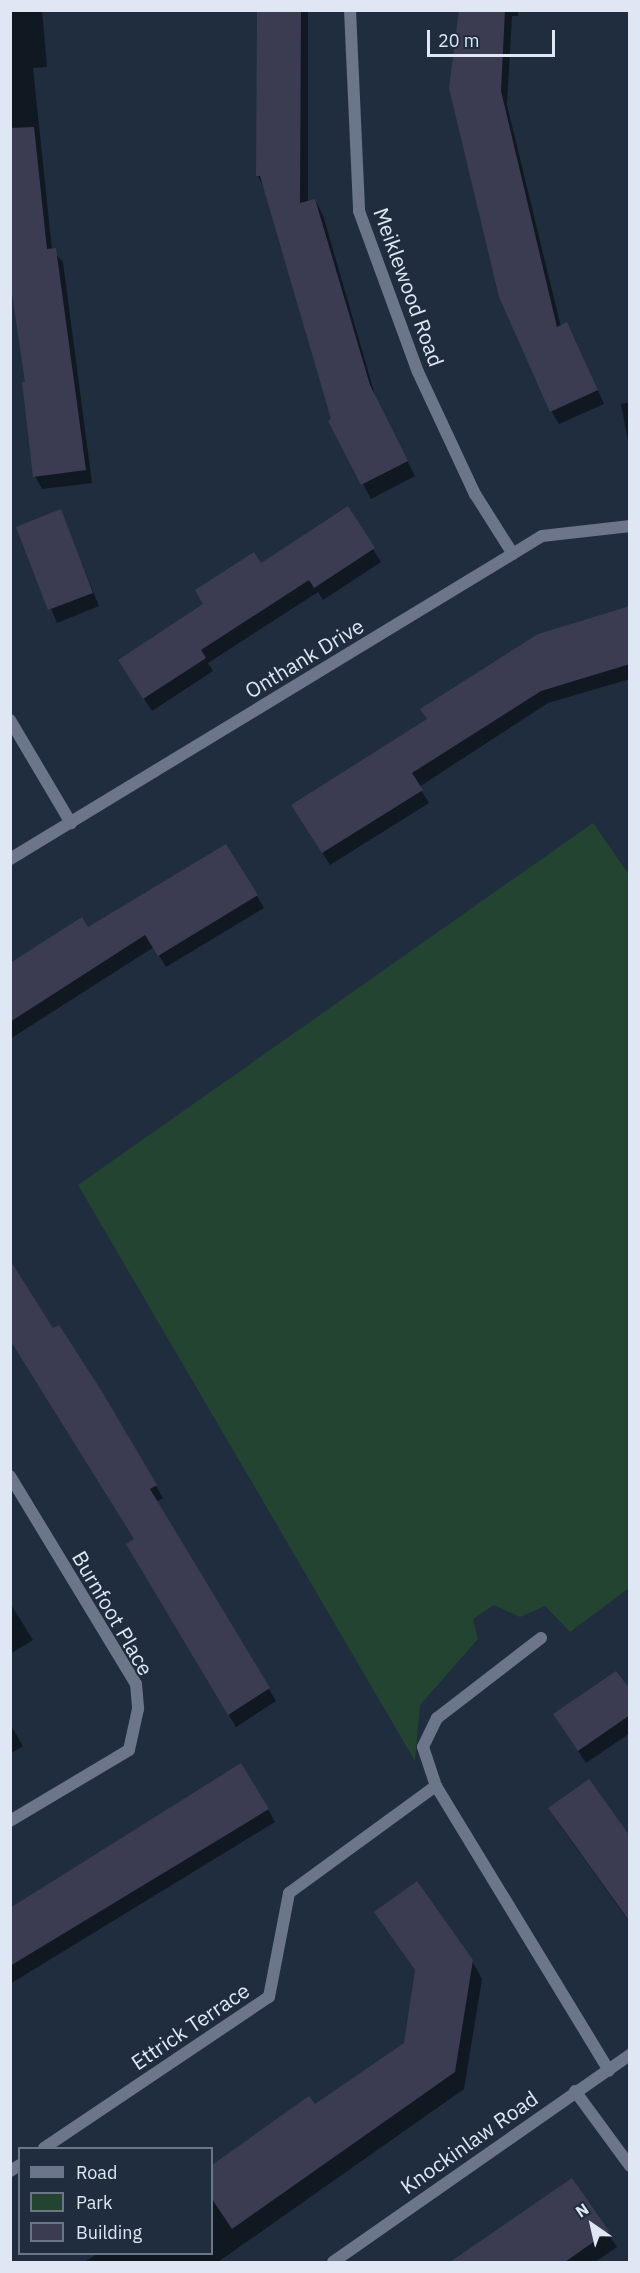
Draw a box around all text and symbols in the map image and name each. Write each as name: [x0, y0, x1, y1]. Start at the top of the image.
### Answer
scale bar: [430, 18, 558, 56]
text: 20 m: [438, 29, 480, 52]
street label: Meiklewood Road: [369, 204, 449, 370]
street label: Onthank Drive: [240, 613, 368, 703]
street label: Burnfoot Place: [67, 1546, 159, 1680]
street label: Ettrick Terrace: [126, 1977, 254, 2075]
street label: Knockinlaw Road: [395, 2085, 543, 2199]
legend: [18, 2147, 213, 2255]
text: Road: [76, 2161, 117, 2184]
text: Park: [76, 2191, 112, 2214]
north arrow: [562, 2195, 622, 2255]
text: N: [572, 2199, 592, 2222]
text: Building: [76, 2221, 142, 2244]

